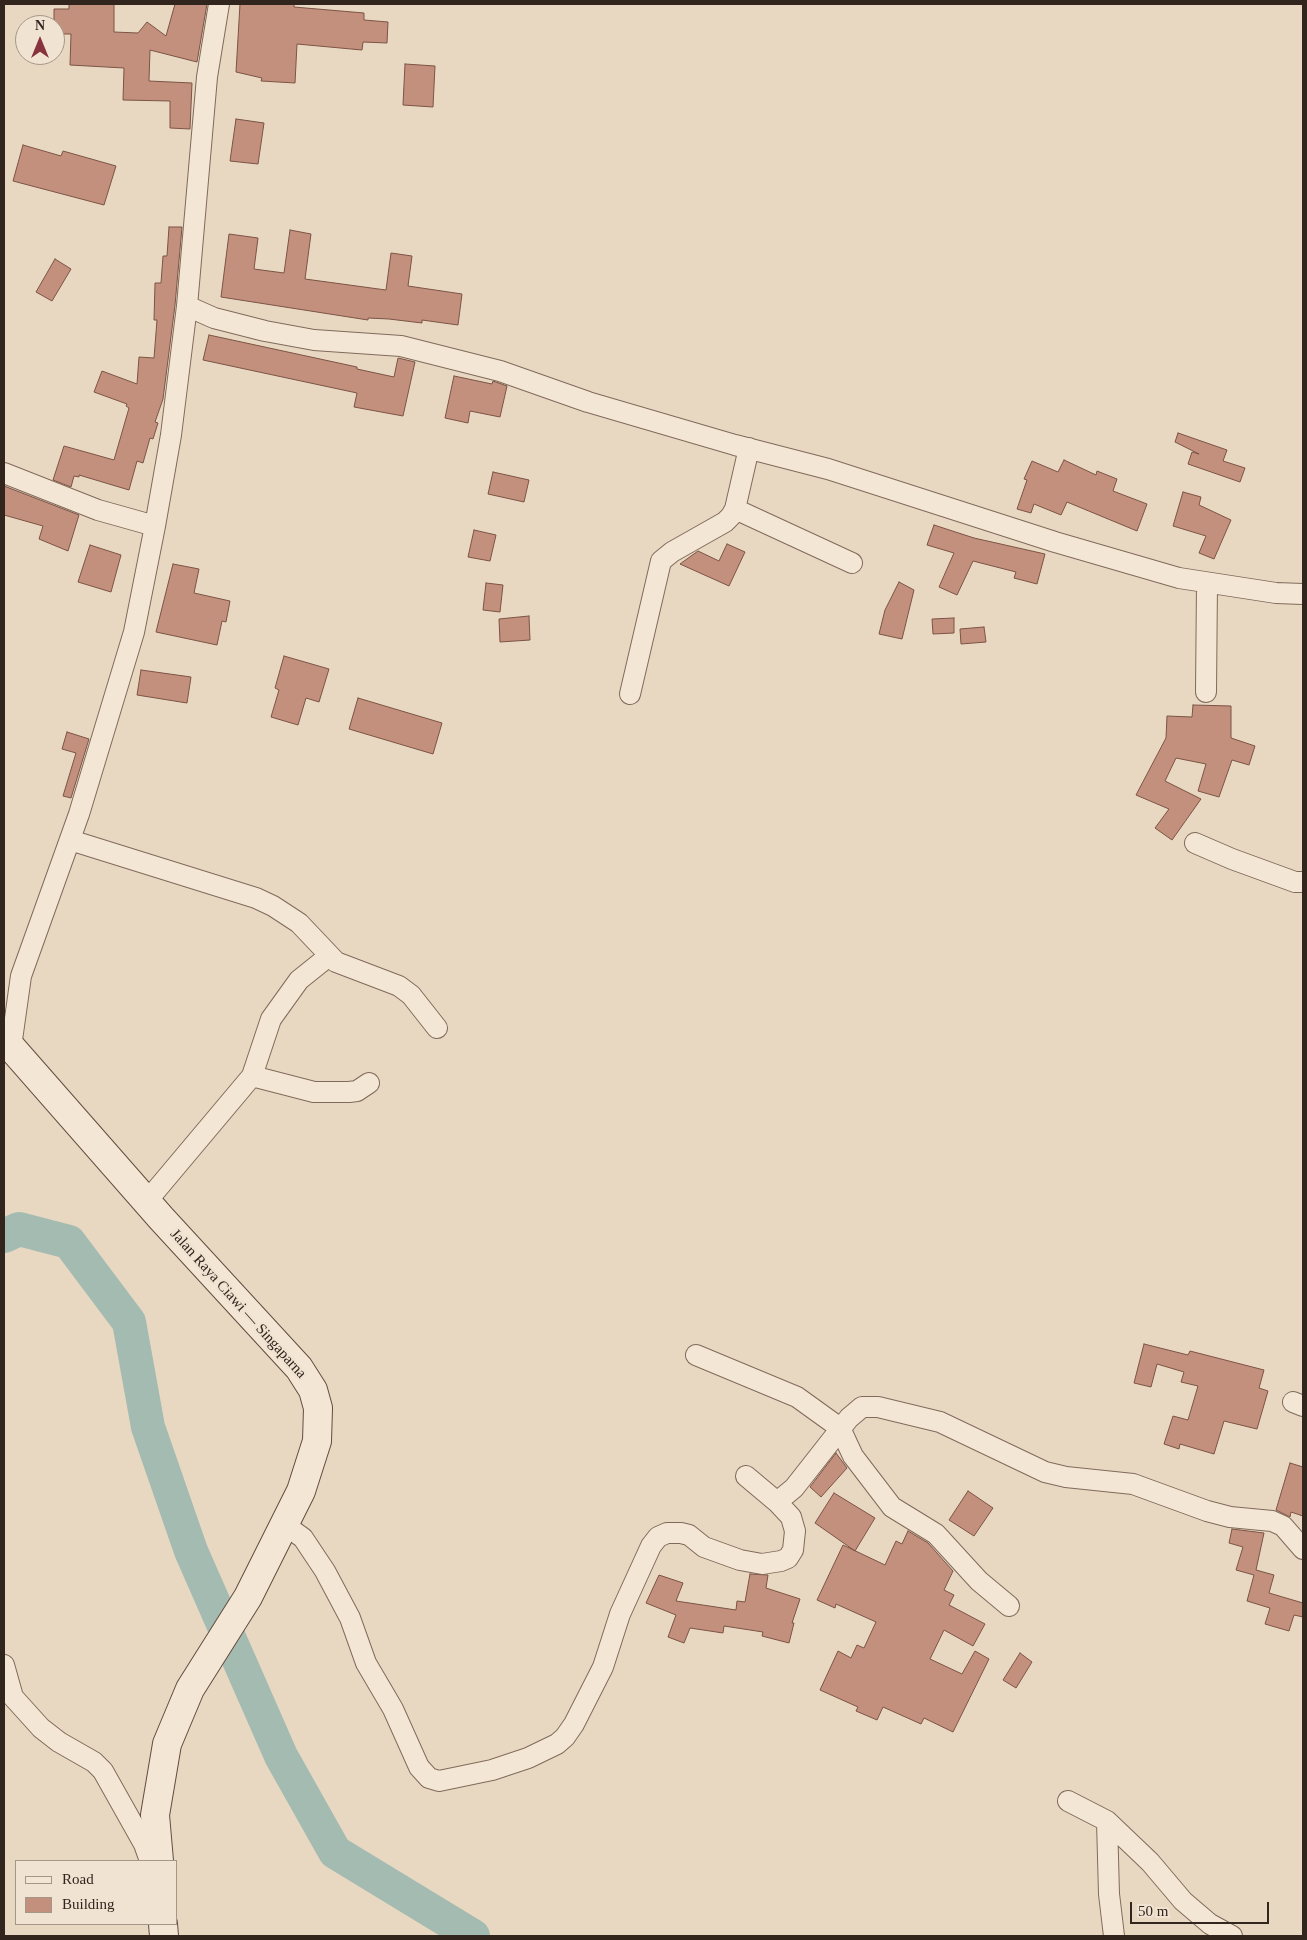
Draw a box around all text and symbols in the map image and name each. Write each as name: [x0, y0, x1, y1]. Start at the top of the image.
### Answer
north arrow: [15, 15, 65, 65]
text: N: [35, 18, 45, 33]
street label: Jalan Raya Ciawi — Singaparna: [166, 1226, 310, 1382]
legend: [15, 1860, 178, 1925]
text: Road: [62, 1871, 94, 1887]
scale bar: [1132, 1892, 1271, 1924]
text: Building: [62, 1896, 115, 1912]
text: 50 m: [1138, 1903, 1168, 1919]

